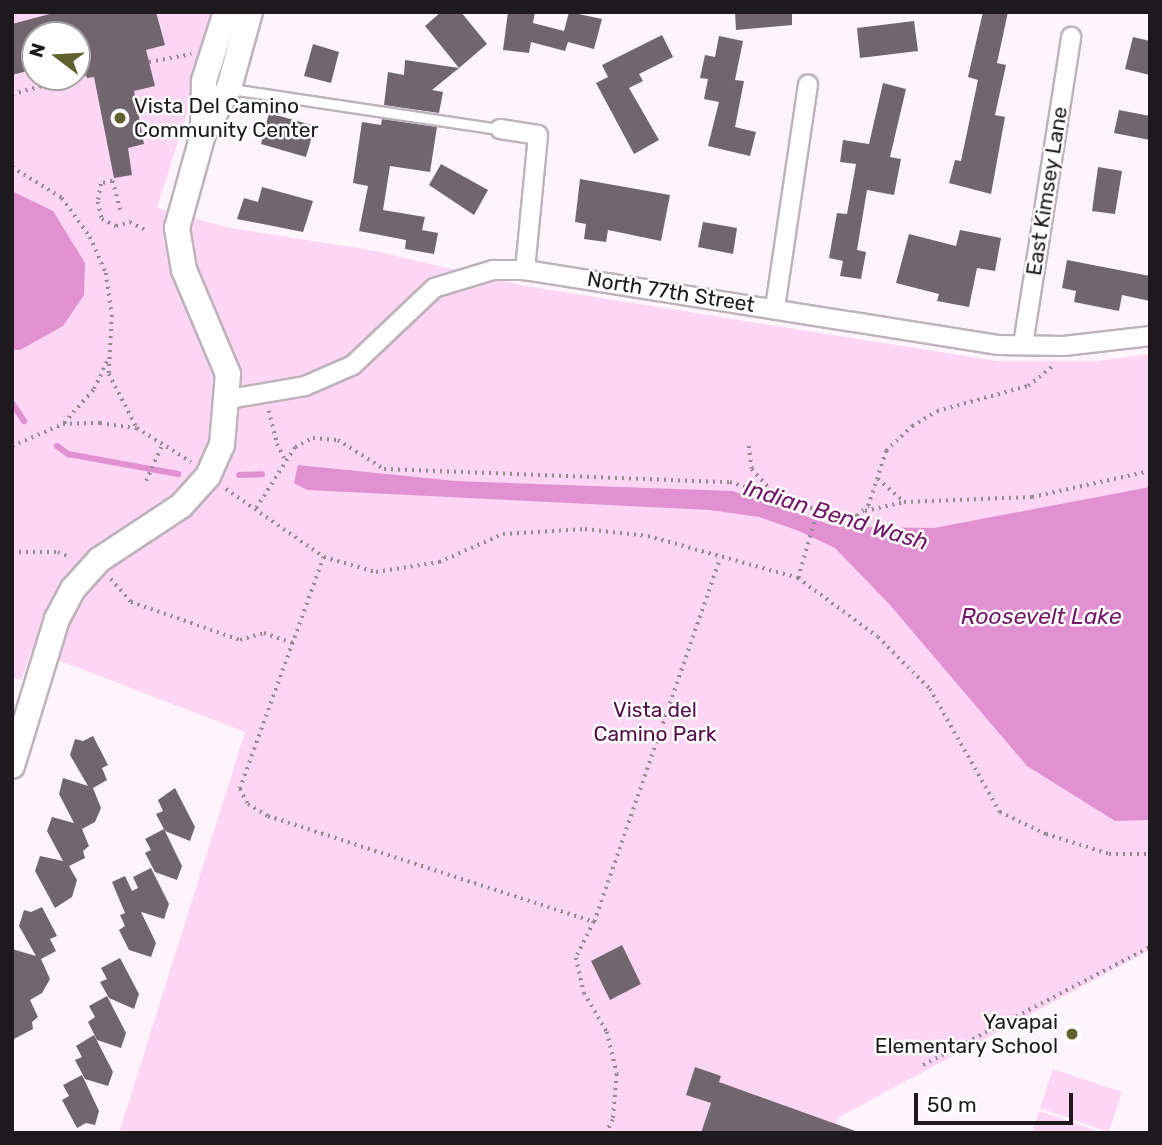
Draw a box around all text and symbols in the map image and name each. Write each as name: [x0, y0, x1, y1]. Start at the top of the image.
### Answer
north arrow: [21, 21, 91, 91]
text: N: [24, 40, 50, 60]
place label: Vista Del Camino Community Center: [134, 93, 319, 143]
street label: East Kimsey Lane: [1021, 104, 1073, 278]
marker: Vista Del Camino Community Center: [112, 110, 128, 126]
street label: North 77th Street: [585, 266, 757, 318]
water label: Indian Bend Wash: [740, 474, 932, 556]
water label: Roosevelt Lake: [960, 602, 1122, 630]
park label: Vista del Camino Park: [594, 697, 716, 747]
place label: Yavapai Elementary School: [874, 1009, 1058, 1059]
marker: Yavapai Elementary School: [1064, 1026, 1080, 1042]
scale bar: [917, 1078, 1076, 1122]
text: 50 m: [927, 1092, 977, 1117]

